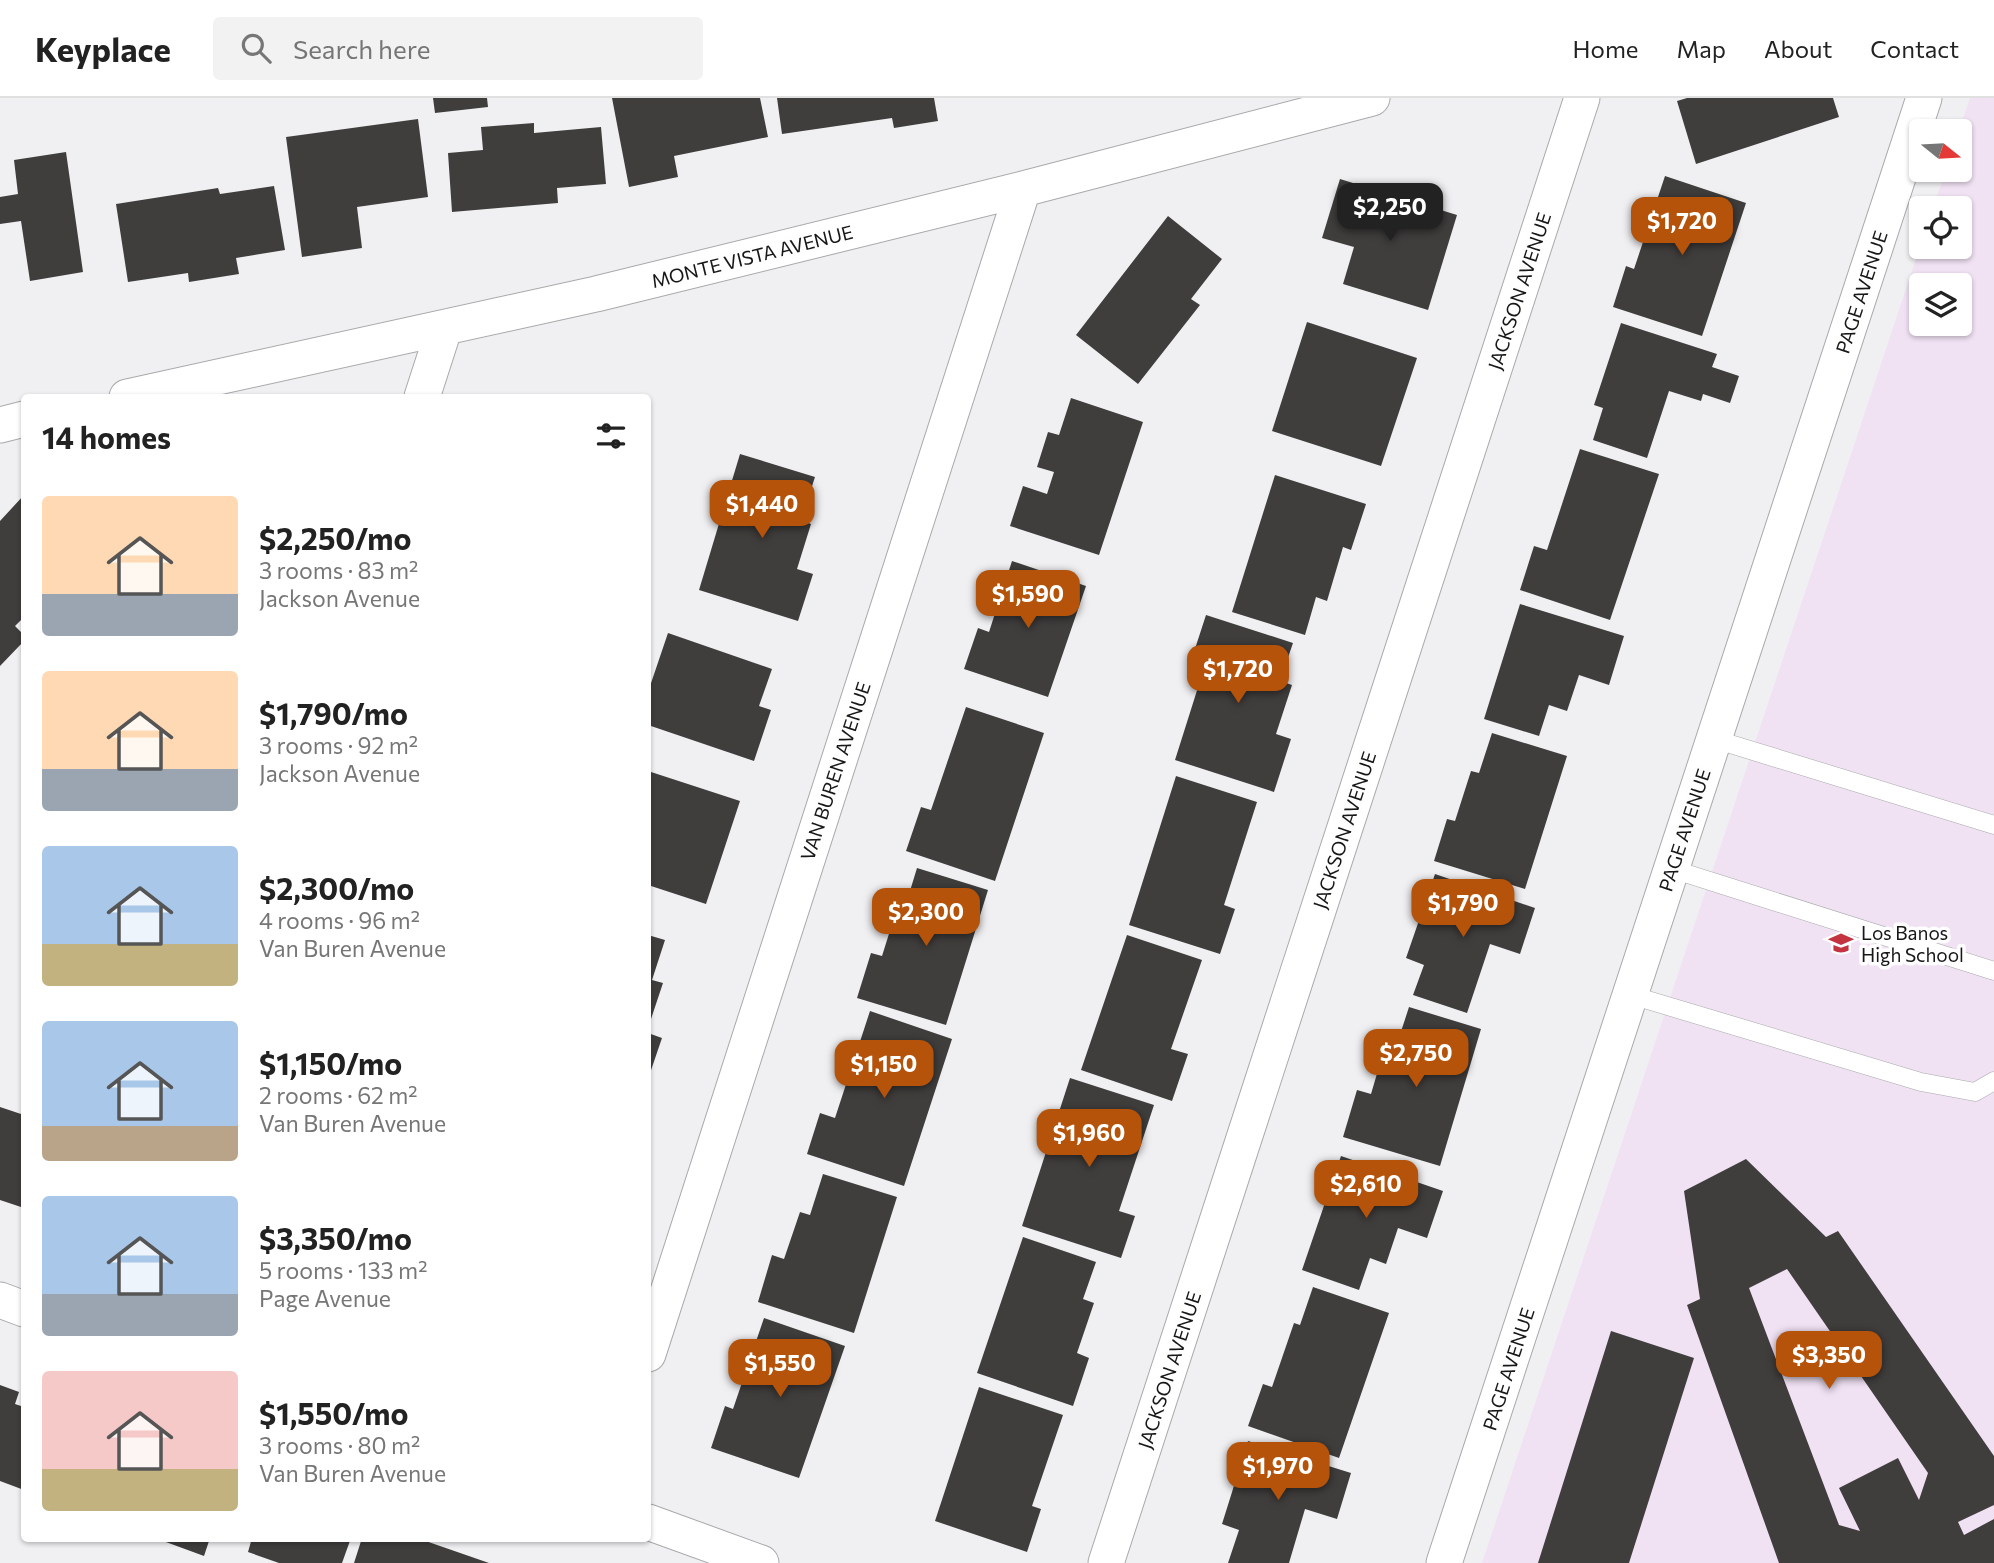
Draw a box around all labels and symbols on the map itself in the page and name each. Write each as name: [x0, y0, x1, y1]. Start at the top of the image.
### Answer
north arrow: [1909, 119, 1972, 182]
pin: $2,250: [1333, 184, 1447, 243]
pin: $1,720: [1625, 198, 1739, 257]
street label: JACKSON AVENUE: [1483, 209, 1555, 373]
street label: MONTE VISTA AVENUE: [649, 220, 855, 292]
street label: PAGE AVENUE: [1830, 228, 1892, 356]
pin: $1,440: [705, 480, 819, 540]
pin: $1,590: [971, 570, 1085, 630]
pin: $1,720: [1181, 646, 1295, 705]
street label: VAN BUREN AVENUE: [795, 679, 875, 863]
street label: JACKSON AVENUE: [1308, 748, 1380, 912]
street label: PAGE AVENUE: [1653, 766, 1715, 894]
pin: $1,790: [1406, 880, 1520, 939]
pin: $2,300: [869, 888, 983, 948]
place label: Los Banos High School: [1861, 921, 1964, 966]
school or university icon: Los Banos High School: [1827, 929, 1855, 957]
pin: $2,750: [1359, 1030, 1473, 1089]
pin: $1,150: [827, 1040, 941, 1100]
pin: $1,960: [1032, 1110, 1146, 1169]
pin: $2,610: [1309, 1160, 1423, 1220]
street label: JACKSON AVENUE: [1133, 1288, 1205, 1452]
street label: PAGE AVENUE: [1477, 1305, 1539, 1433]
pin: $3,350: [1772, 1332, 1886, 1391]
pin: $1,550: [723, 1340, 837, 1399]
pin: $1,970: [1221, 1442, 1335, 1502]

